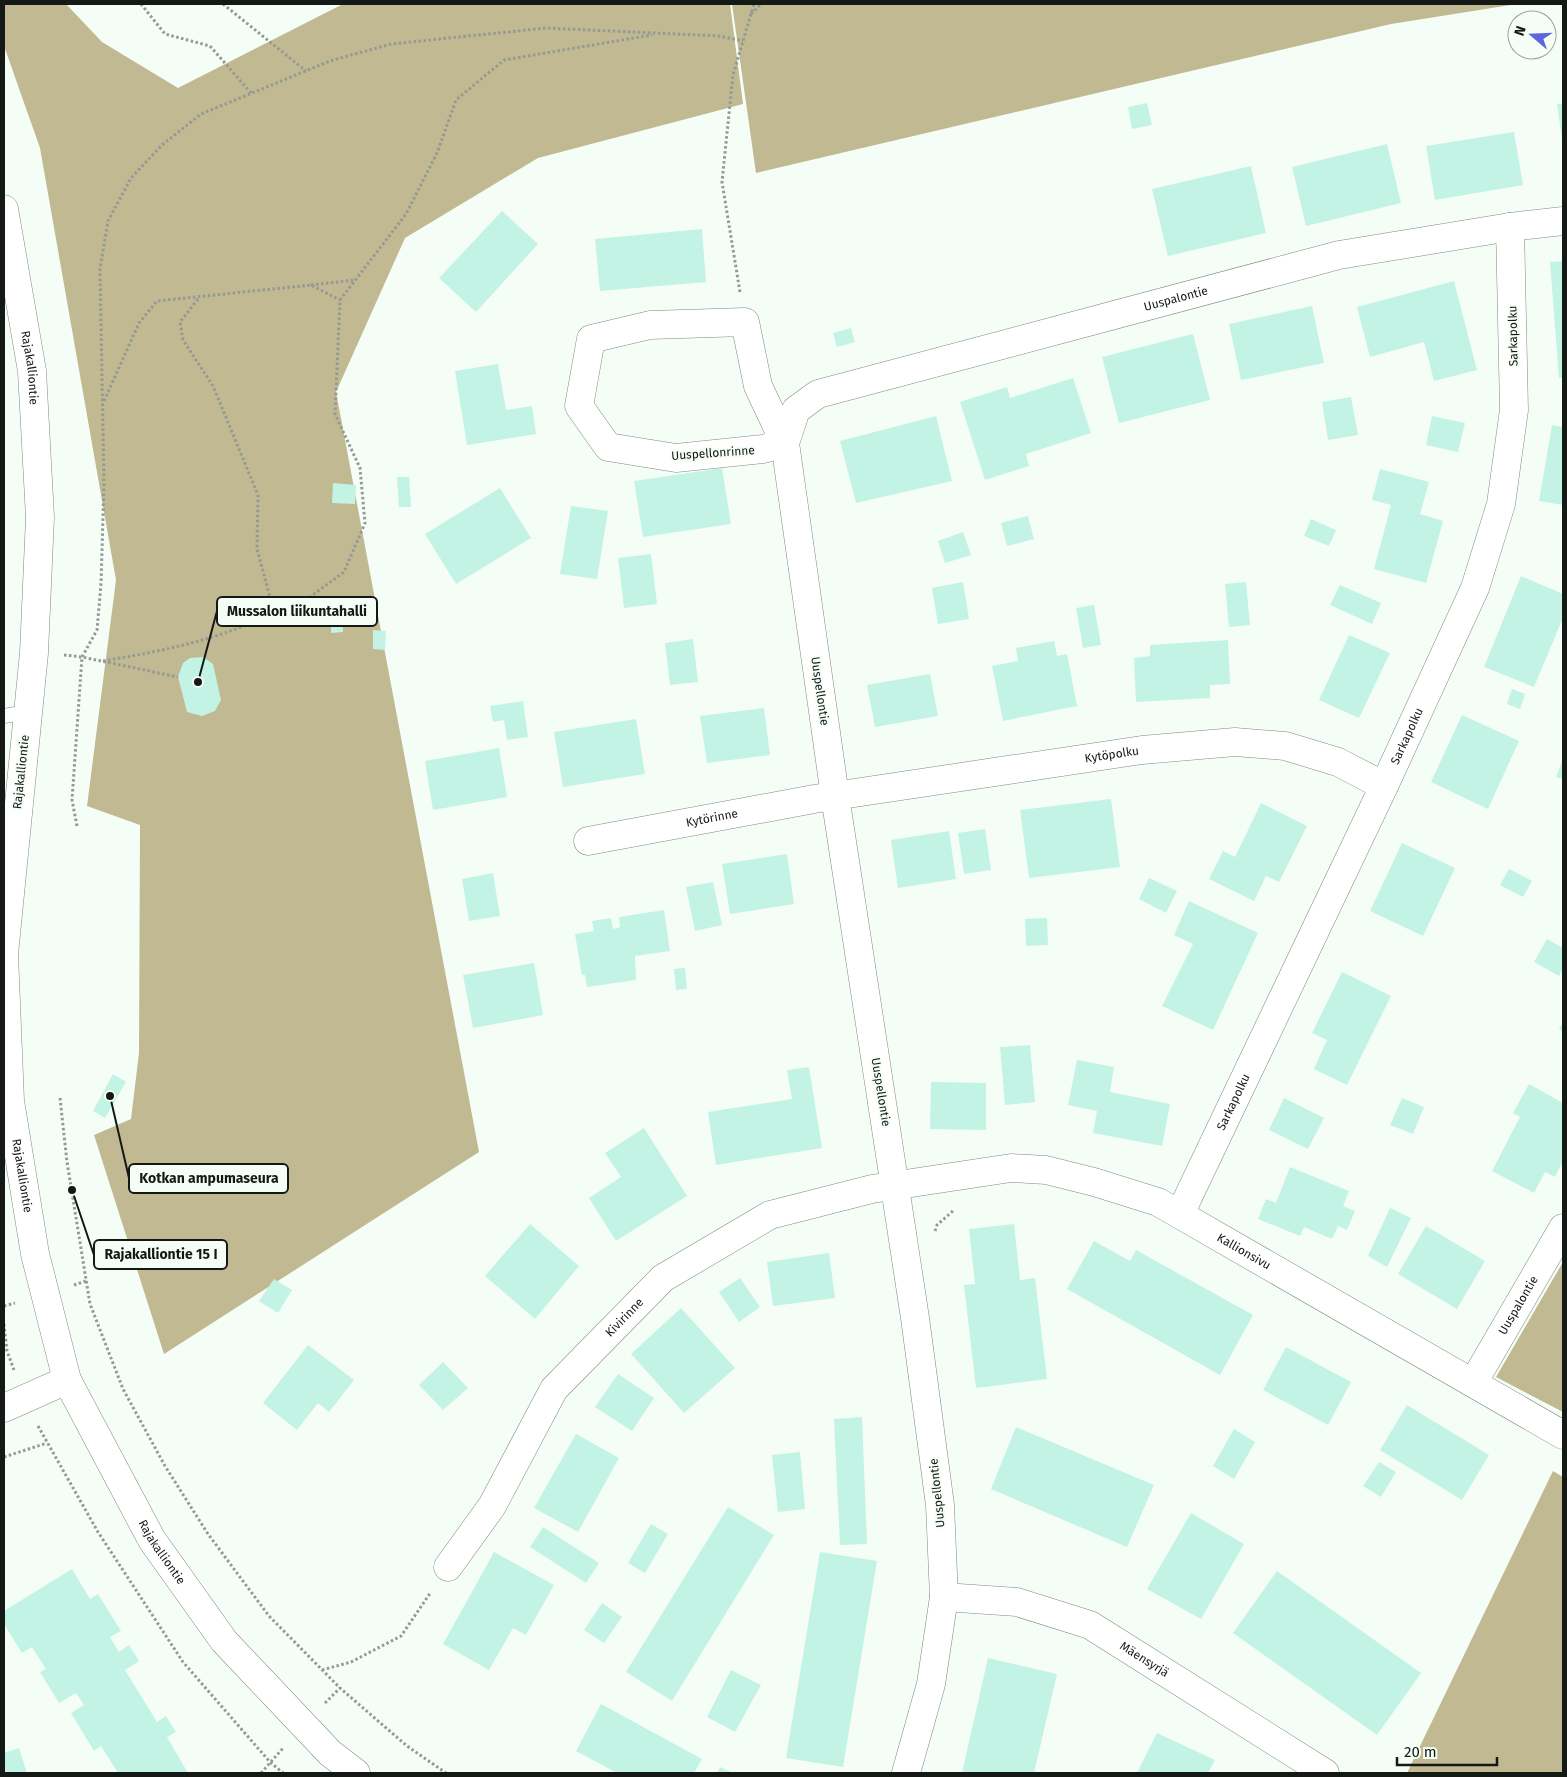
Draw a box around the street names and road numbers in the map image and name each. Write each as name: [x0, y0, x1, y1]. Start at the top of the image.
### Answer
street label: Uuspalontie: [1142, 283, 1209, 314]
street label: Sarkapolku: [1505, 305, 1521, 367]
street label: Rajakalliontie: [18, 330, 41, 405]
street label: Uuspellonrinne: [671, 443, 755, 463]
street label: Uuspellontie: [808, 656, 832, 726]
street label: Sarkapolku: [1388, 706, 1426, 767]
street label: Rajakalliontie: [10, 734, 32, 810]
street label: Kytöpolku: [1084, 744, 1140, 765]
street label: Kytörinne: [685, 806, 739, 830]
street label: Uuspellontie: [869, 1057, 893, 1127]
street label: Sarkapolku: [1214, 1072, 1253, 1133]
street label: Rajakalliontie: [9, 1138, 35, 1214]
street label: Kallionsivu: [1215, 1230, 1273, 1272]
street label: Uuspalontie: [1496, 1273, 1541, 1337]
street label: Kivirinne: [602, 1295, 646, 1340]
street label: Uuspellontie: [926, 1458, 948, 1528]
street label: Rajakalliontie: [136, 1517, 188, 1587]
street label: Mäensyrjä: [1117, 1639, 1171, 1680]

